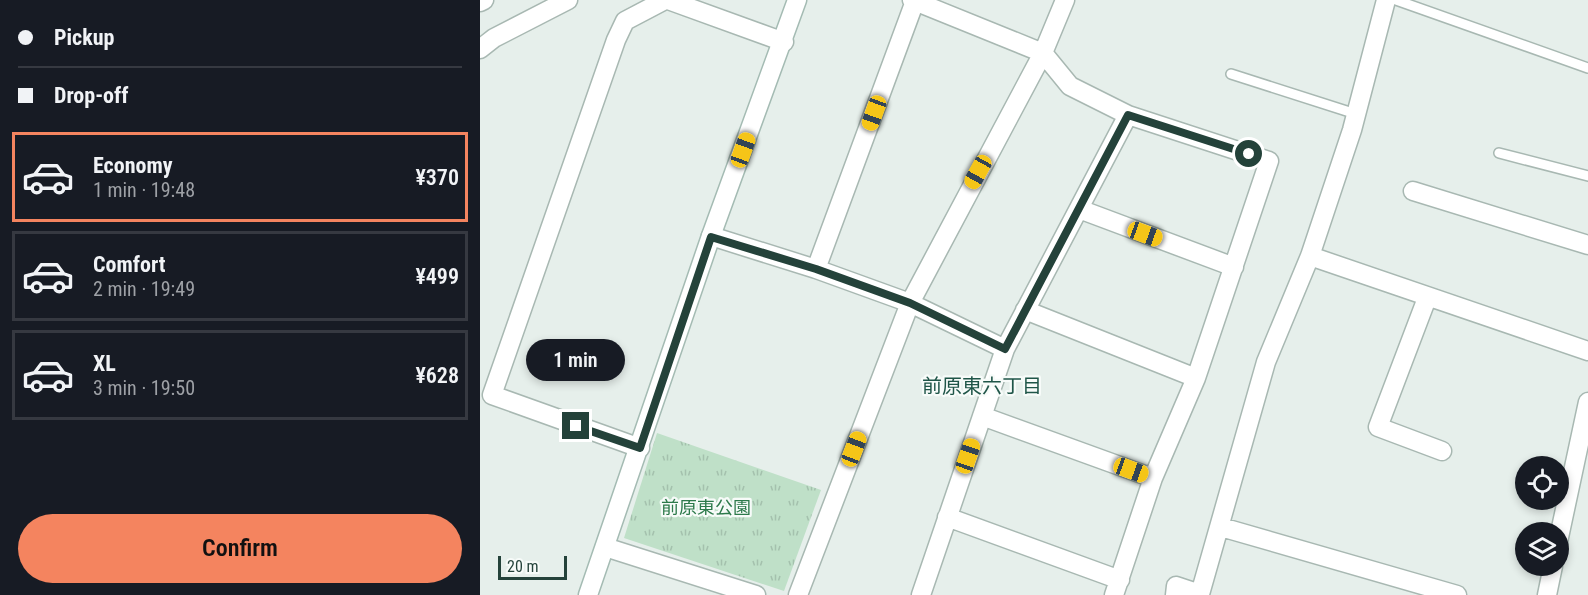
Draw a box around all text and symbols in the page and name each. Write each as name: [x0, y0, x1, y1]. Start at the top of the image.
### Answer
text: Pickup: [54, 25, 114, 50]
text: Drop-off: [54, 83, 128, 108]
car: [859, 93, 889, 133]
car: [728, 130, 758, 170]
route start: [1235, 140, 1262, 167]
icon: car: [21, 150, 75, 204]
car: [961, 152, 995, 192]
text: Economy: [93, 153, 173, 178]
text: ¥370: [415, 165, 459, 190]
text: 1 min · 19:48: [93, 178, 195, 202]
car: [1125, 219, 1165, 249]
icon: car: [21, 249, 75, 303]
text: Comfort: [93, 252, 166, 277]
text: ¥499: [415, 264, 459, 289]
text: 2 min · 19:49: [93, 277, 195, 301]
callout: 1 min: [526, 339, 626, 381]
icon: car: [21, 348, 75, 402]
text: 1 min: [553, 348, 598, 372]
text: XL: [93, 351, 116, 376]
text: ¥628: [415, 363, 459, 388]
district label: 前原東六丁目: [922, 374, 1042, 398]
text: 3 min · 19:50: [93, 376, 195, 400]
route end: [562, 412, 589, 439]
car: [839, 429, 869, 469]
car: [954, 436, 982, 476]
car: [1111, 455, 1151, 485]
map controls: [1515, 456, 1569, 576]
button: locate: [1515, 456, 1569, 510]
park label: 前原東公園: [661, 497, 751, 518]
button: Confirm: [18, 514, 462, 583]
button: layers: [1515, 522, 1569, 576]
scale bar: [498, 553, 567, 580]
text: 20 m: [507, 557, 539, 576]

